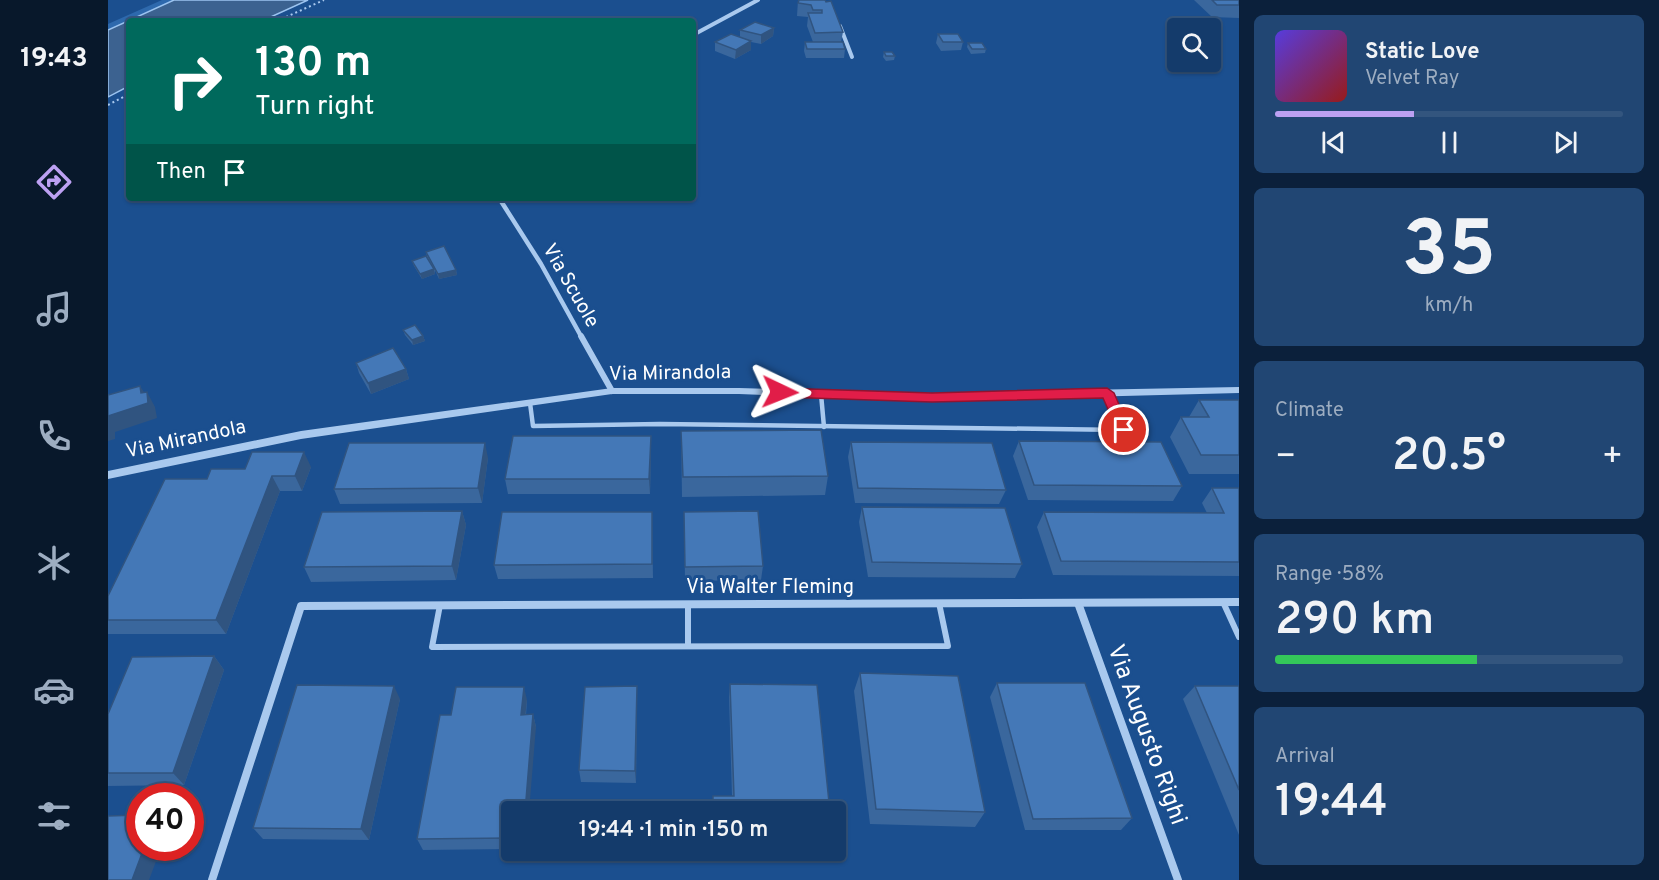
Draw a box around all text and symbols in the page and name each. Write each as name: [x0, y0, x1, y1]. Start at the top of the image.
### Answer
map controls: [1167, 18, 1221, 72]
button: search: [1167, 18, 1221, 72]
text: 130 m: [255, 38, 371, 91]
text: Static Love: [1365, 39, 1479, 66]
text: 19:43: [20, 42, 88, 76]
icon: right: [156, 42, 234, 120]
text: Velvet Ray: [1365, 66, 1459, 92]
text: Turn right: [255, 90, 374, 124]
icon: previous: [1317, 126, 1350, 159]
icon: pause: [1433, 126, 1466, 159]
icon: next: [1549, 126, 1582, 159]
icon: arrive: [218, 156, 251, 189]
text: Then: [156, 159, 206, 186]
icon: directions: [33, 161, 75, 203]
text: 35: [1402, 204, 1496, 303]
street label: Via Scuole: [535, 239, 605, 333]
icon: music: [33, 288, 75, 330]
text: km/h: [1425, 293, 1473, 319]
street label: Via Mirandola: [609, 360, 731, 388]
position arrow: [748, 360, 812, 424]
text: Climate: [1275, 398, 1344, 424]
pin: [1098, 404, 1149, 455]
icon: arrive: [1107, 413, 1140, 446]
icon: phone: [33, 415, 75, 457]
street label: Via Mirandola: [123, 415, 249, 465]
text: 20.5°: [1392, 429, 1506, 486]
text: −: [1275, 437, 1296, 479]
text: +: [1602, 437, 1623, 479]
icon: climate: [33, 542, 75, 584]
text: Range · 58%: [1275, 562, 1384, 588]
street label: Via Walter Fleming: [686, 575, 854, 601]
text: 290 km: [1275, 593, 1434, 650]
street label: Via Augusto Righi: [1099, 641, 1193, 829]
icon: car: [33, 669, 75, 711]
text: Arrival: [1275, 744, 1335, 770]
text: 19:44: [1275, 775, 1388, 832]
speed limit sign: 40: [126, 783, 204, 861]
icon: filters: [33, 795, 75, 837]
text: 19:44 · 1 min · 150 m: [579, 817, 768, 844]

